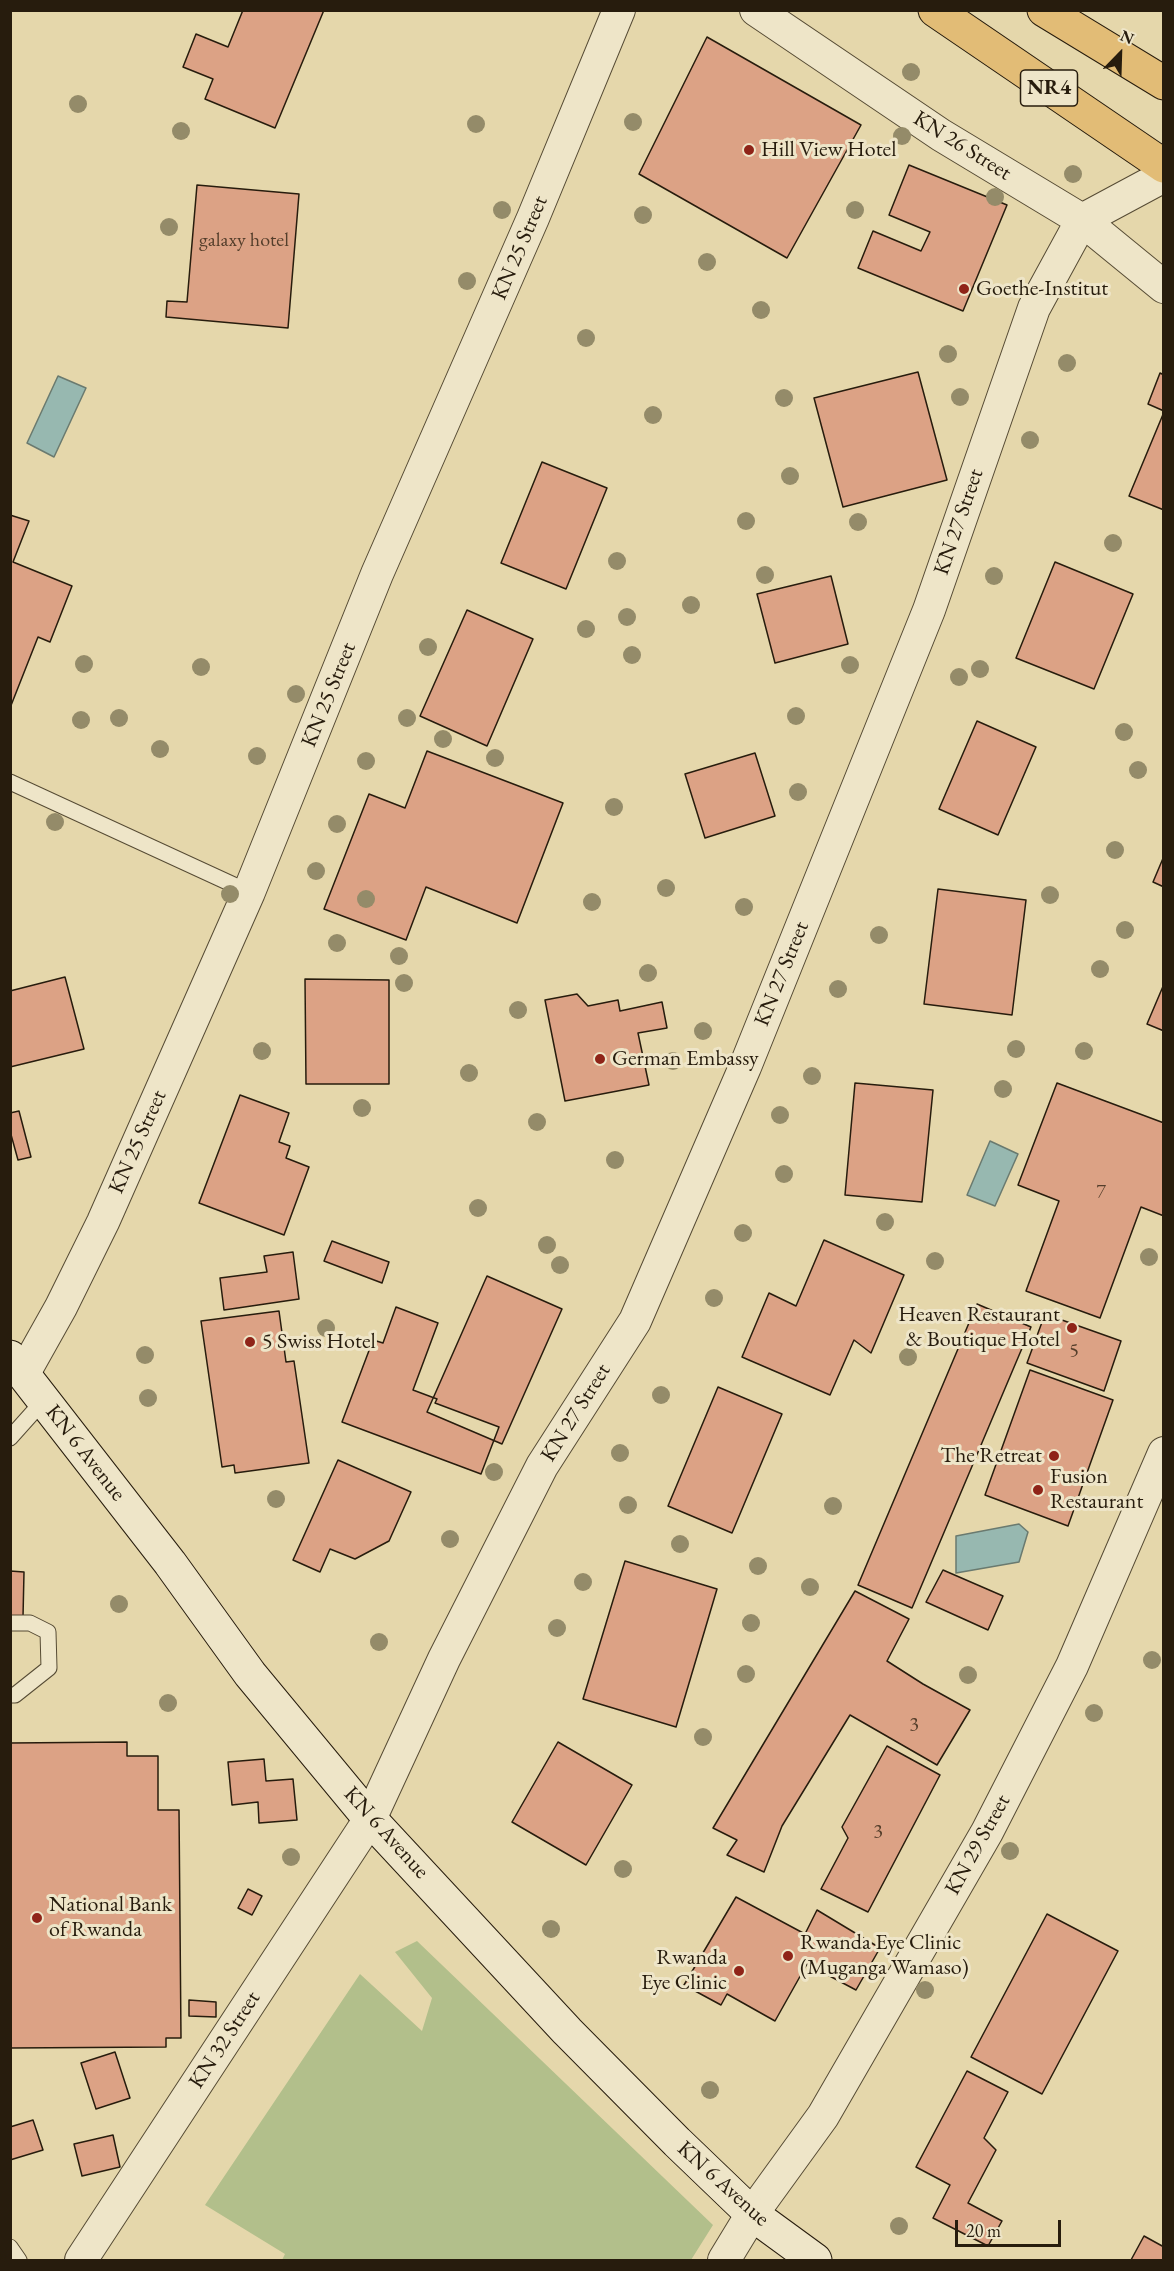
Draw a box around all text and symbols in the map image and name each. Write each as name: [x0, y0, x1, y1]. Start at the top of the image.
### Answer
north arrow: [1090, 24, 1150, 84]
text: N: [1117, 25, 1137, 49]
road number: NR4: [1020, 70, 1078, 106]
street label: KN 26 Street: [908, 105, 1016, 187]
place label: Hill View Hotel: [761, 137, 896, 163]
marker: Hill View Hotel: [742, 143, 756, 157]
street label: KN 25 Street: [486, 192, 554, 304]
house number: galaxy hotel: [199, 229, 289, 253]
place label: Goethe-Institut: [976, 276, 1108, 302]
marker: Goethe-Institut: [957, 282, 971, 296]
street label: KN 27 Street: [929, 465, 989, 579]
street label: KN 25 Street: [296, 639, 362, 751]
street label: KN 27 Street: [749, 918, 815, 1030]
place label: German Embassy: [612, 1046, 759, 1072]
marker: German Embassy: [593, 1052, 607, 1066]
street label: KN 25 Street: [103, 1086, 173, 1198]
house number: 7: [1096, 1181, 1106, 1205]
place label: Heaven Restaurant & Boutique Hotel: [898, 1302, 1060, 1354]
marker: Heaven Restaurant & Boutique Hotel: [1065, 1321, 1079, 1335]
place label: 5 Swiss Hotel: [262, 1329, 376, 1355]
marker: 5 Swiss Hotel: [243, 1335, 257, 1349]
house number: 5: [1069, 1340, 1079, 1364]
street label: KN 27 Street: [535, 1359, 617, 1467]
street label: KN 6 Avenue: [39, 1400, 131, 1506]
place label: The Retreat: [940, 1443, 1042, 1469]
marker: The Retreat: [1047, 1449, 1061, 1463]
place label: Fusion Restaurant: [1050, 1464, 1143, 1516]
marker: Fusion Restaurant: [1031, 1483, 1045, 1497]
house number: 3: [909, 1714, 919, 1738]
street label: KN 6 Avenue: [338, 1781, 434, 1885]
street label: KN 29 Street: [940, 1790, 1016, 1900]
house number: 3: [873, 1821, 883, 1845]
place label: National Bank of Rwanda: [49, 1892, 172, 1944]
marker: National Bank of Rwanda: [30, 1911, 44, 1925]
place label: Rwanda Eye Clinic (Muganga Wamaso): [800, 1930, 969, 1982]
place label: Rwanda Eye Clinic: [641, 1945, 727, 1996]
marker: Rwanda Eye Clinic (Muganga Wamaso): [781, 1949, 795, 1963]
marker: Rwanda Eye Clinic: [732, 1964, 746, 1978]
street label: KN 32 Street: [184, 1986, 266, 2094]
street label: KN 6 Avenue: [671, 2136, 775, 2232]
scale bar: [958, 2208, 1064, 2246]
text: 20 m: [966, 2219, 1001, 2242]

